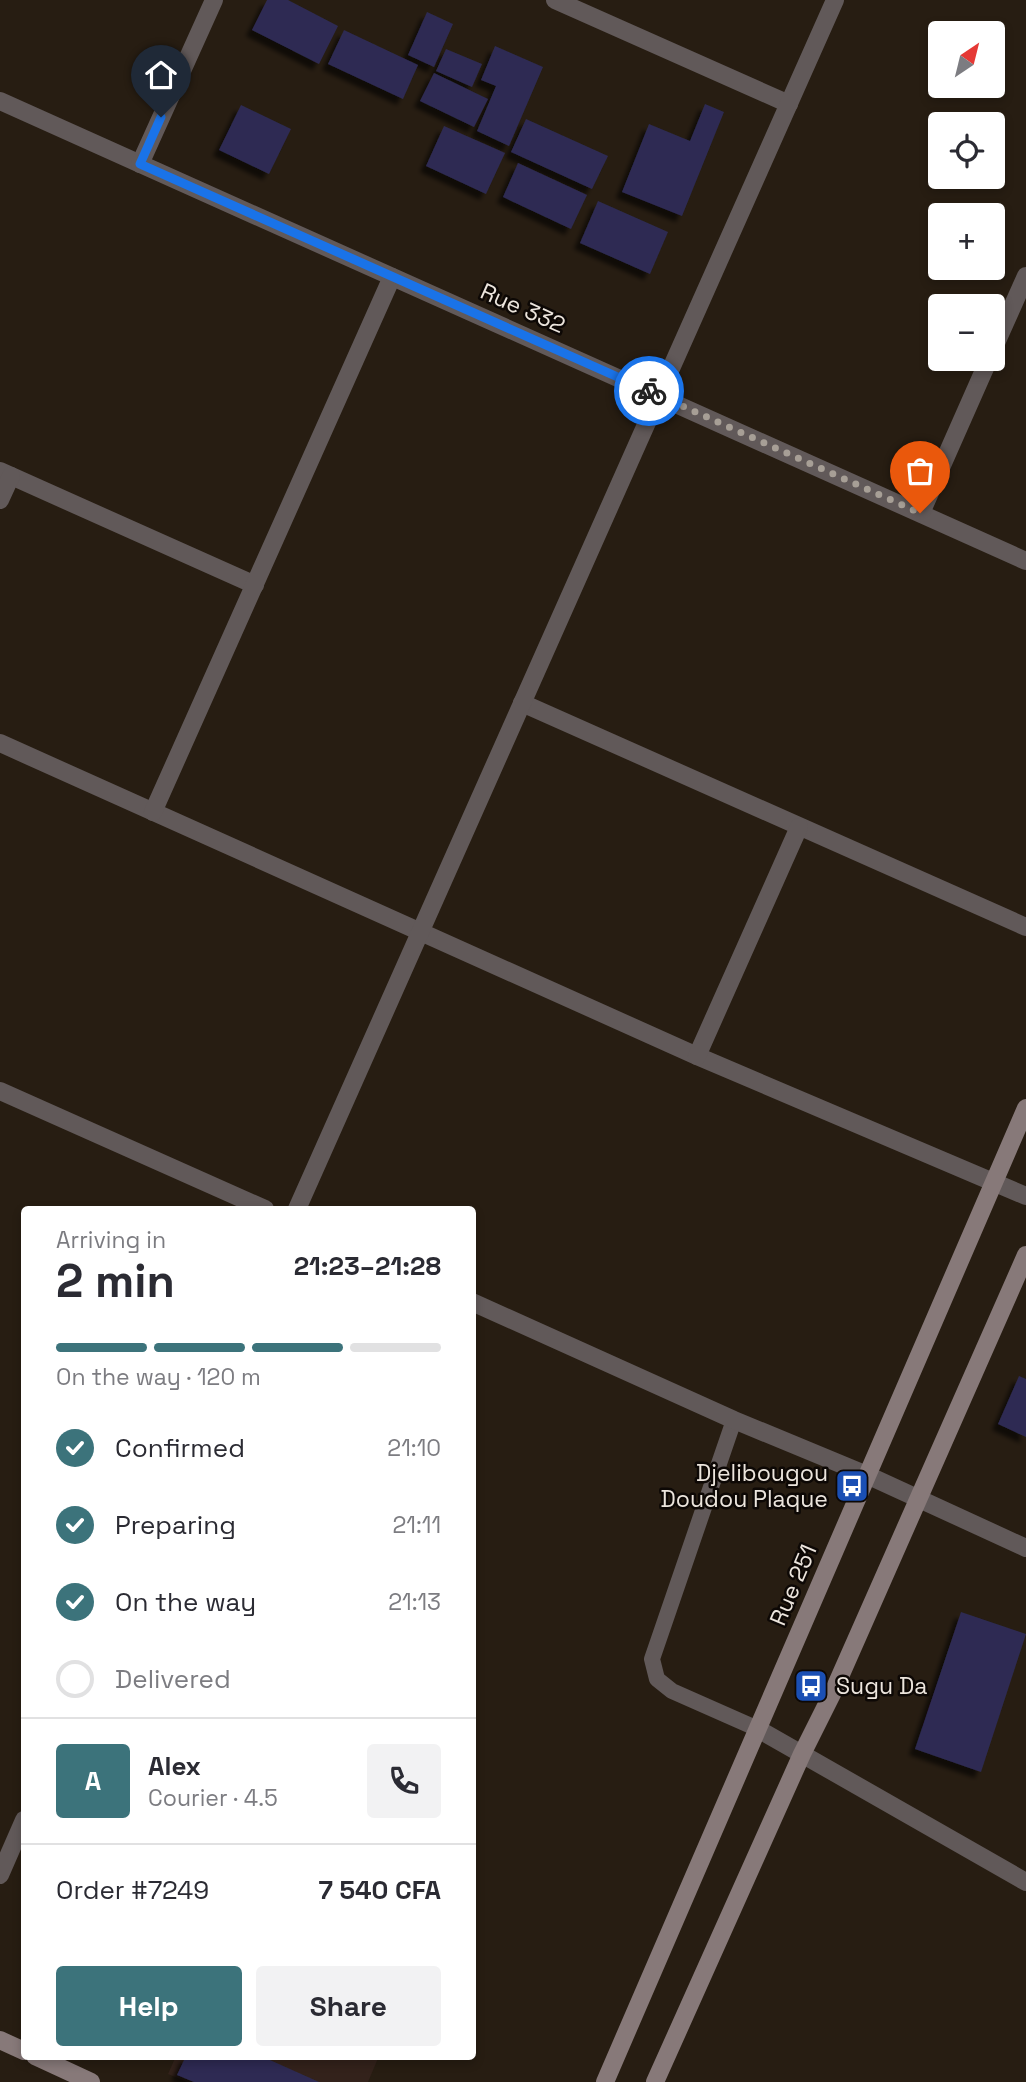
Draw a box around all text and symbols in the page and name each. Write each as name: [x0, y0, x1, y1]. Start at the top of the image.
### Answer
north arrow: [928, 21, 1004, 98]
map controls: [928, 21, 1005, 371]
pin: [131, 45, 191, 117]
icon: home: [142, 56, 180, 94]
button: locate: [928, 112, 1005, 189]
button: +: [928, 203, 1005, 280]
street label: Rue 332: [476, 276, 570, 340]
button: −: [928, 294, 1005, 371]
courier: [614, 356, 684, 426]
icon: bike: [630, 372, 668, 410]
pin: [890, 441, 950, 513]
icon: bag: [901, 452, 939, 490]
text: Arriving in: [56, 1225, 166, 1255]
text: 21:23–21:28: [294, 1249, 441, 1283]
text: 2 min: [56, 1252, 175, 1310]
text: On the way · 120 m: [56, 1362, 261, 1392]
icon: check: [56, 1429, 94, 1467]
text: Confirmed: [115, 1431, 245, 1465]
text: 21:10: [387, 1433, 441, 1463]
place label: Djelibougou Doudou Plaque: [661, 1458, 828, 1514]
bus stop icon: Djelibougou Doudou Plaque: [833, 1467, 871, 1505]
icon: check: [56, 1506, 94, 1544]
text: Preparing: [115, 1508, 236, 1542]
text: 21:11: [392, 1510, 441, 1540]
street label: Rue 251: [763, 1540, 823, 1630]
icon: check: [56, 1583, 94, 1621]
text: On the way: [115, 1585, 256, 1619]
text: 21:13: [388, 1587, 441, 1617]
text: Delivered: [115, 1662, 231, 1696]
bus stop icon: Sugu Da: [792, 1667, 830, 1705]
place label: Sugu Da: [836, 1671, 927, 1701]
button: phone: [367, 1744, 441, 1818]
text: Alex: [148, 1749, 201, 1783]
text: A: [85, 1764, 101, 1798]
text: Courier · 4.5: [148, 1783, 278, 1813]
text: Order #7249: [56, 1873, 209, 1907]
text: 7 540 CFA: [318, 1873, 441, 1907]
button: Help: [56, 1966, 242, 2046]
button: Share: [256, 1966, 441, 2046]

